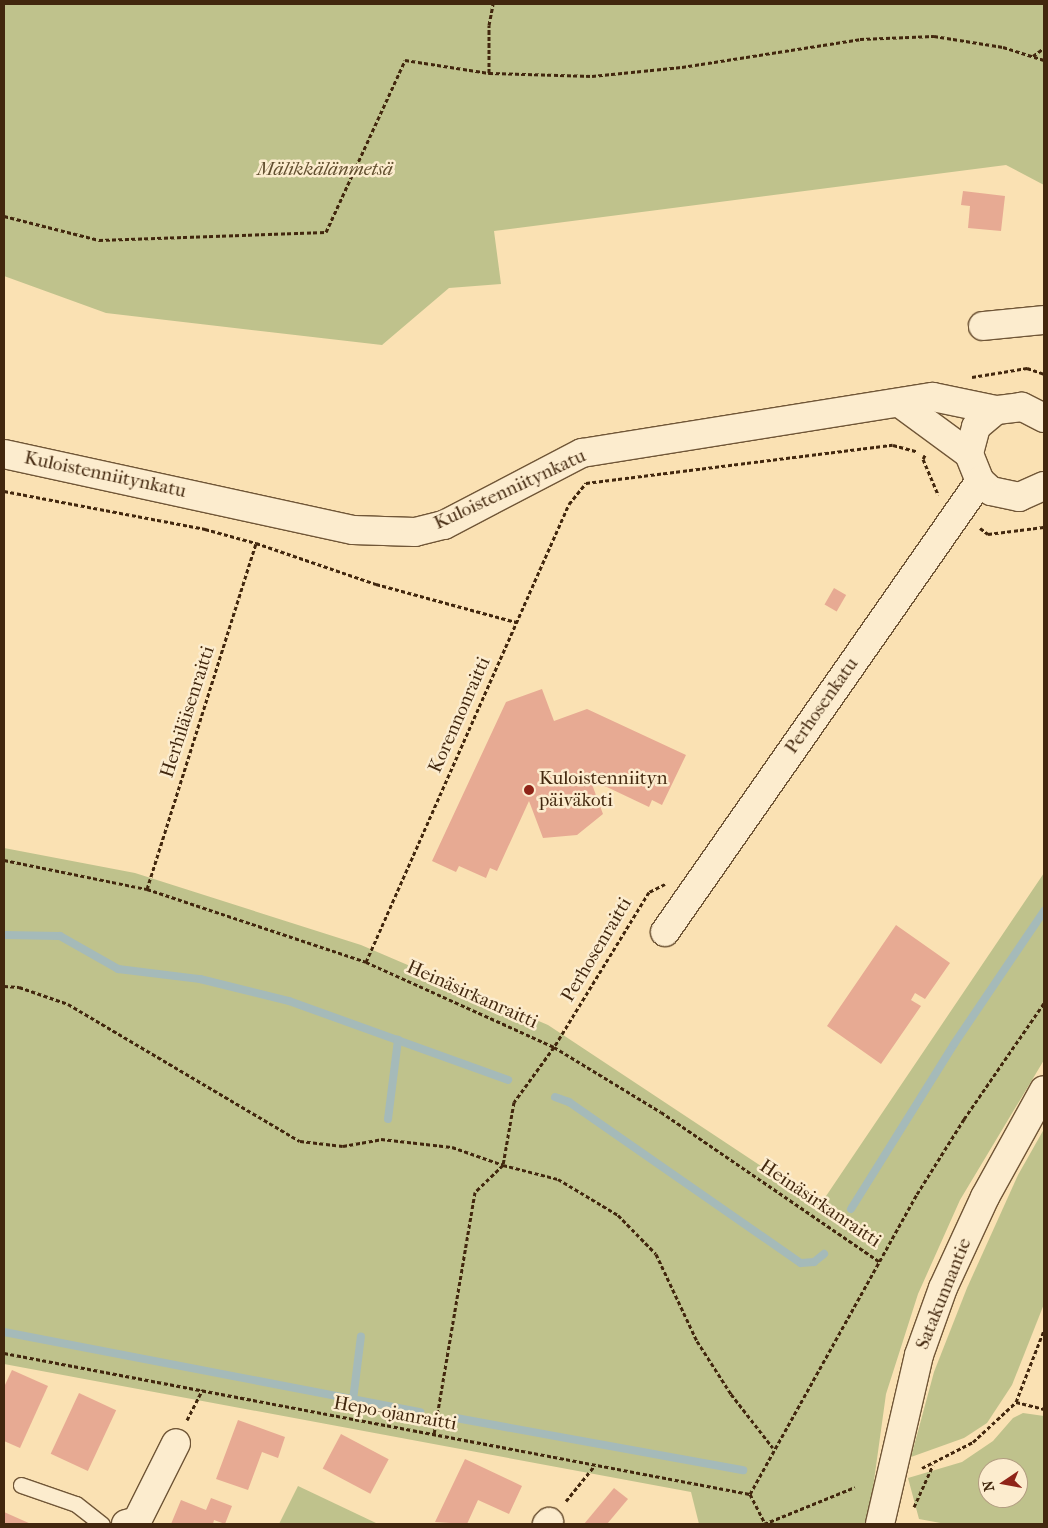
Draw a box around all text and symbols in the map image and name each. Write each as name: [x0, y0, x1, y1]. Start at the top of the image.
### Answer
park label: Mälikkälänmetsä: [257, 159, 393, 181]
street label: Kuloistenniitynkatu: [431, 445, 589, 535]
street label: Kuloistenniitynkatu: [22, 447, 188, 503]
street label: Herhiläisenraitti: [156, 643, 220, 781]
street label: Korennonraitti: [424, 654, 496, 776]
street label: Perhosenkatu: [781, 654, 863, 758]
place label: Kuloistenniityn päiväkoti: [539, 768, 668, 812]
marker: Kuloistenniityn päiväkoti: [523, 784, 535, 796]
street label: Perhosenraitti: [557, 894, 637, 1006]
street label: Heinäsirkanraitti: [403, 956, 541, 1034]
street label: Heinäsirkanraitti: [755, 1155, 885, 1253]
street label: Satakunnantie: [911, 1235, 977, 1353]
street label: Hepo-ojanraitti: [332, 1392, 458, 1436]
north arrow: [978, 1458, 1028, 1508]
text: N: [979, 1479, 998, 1493]

